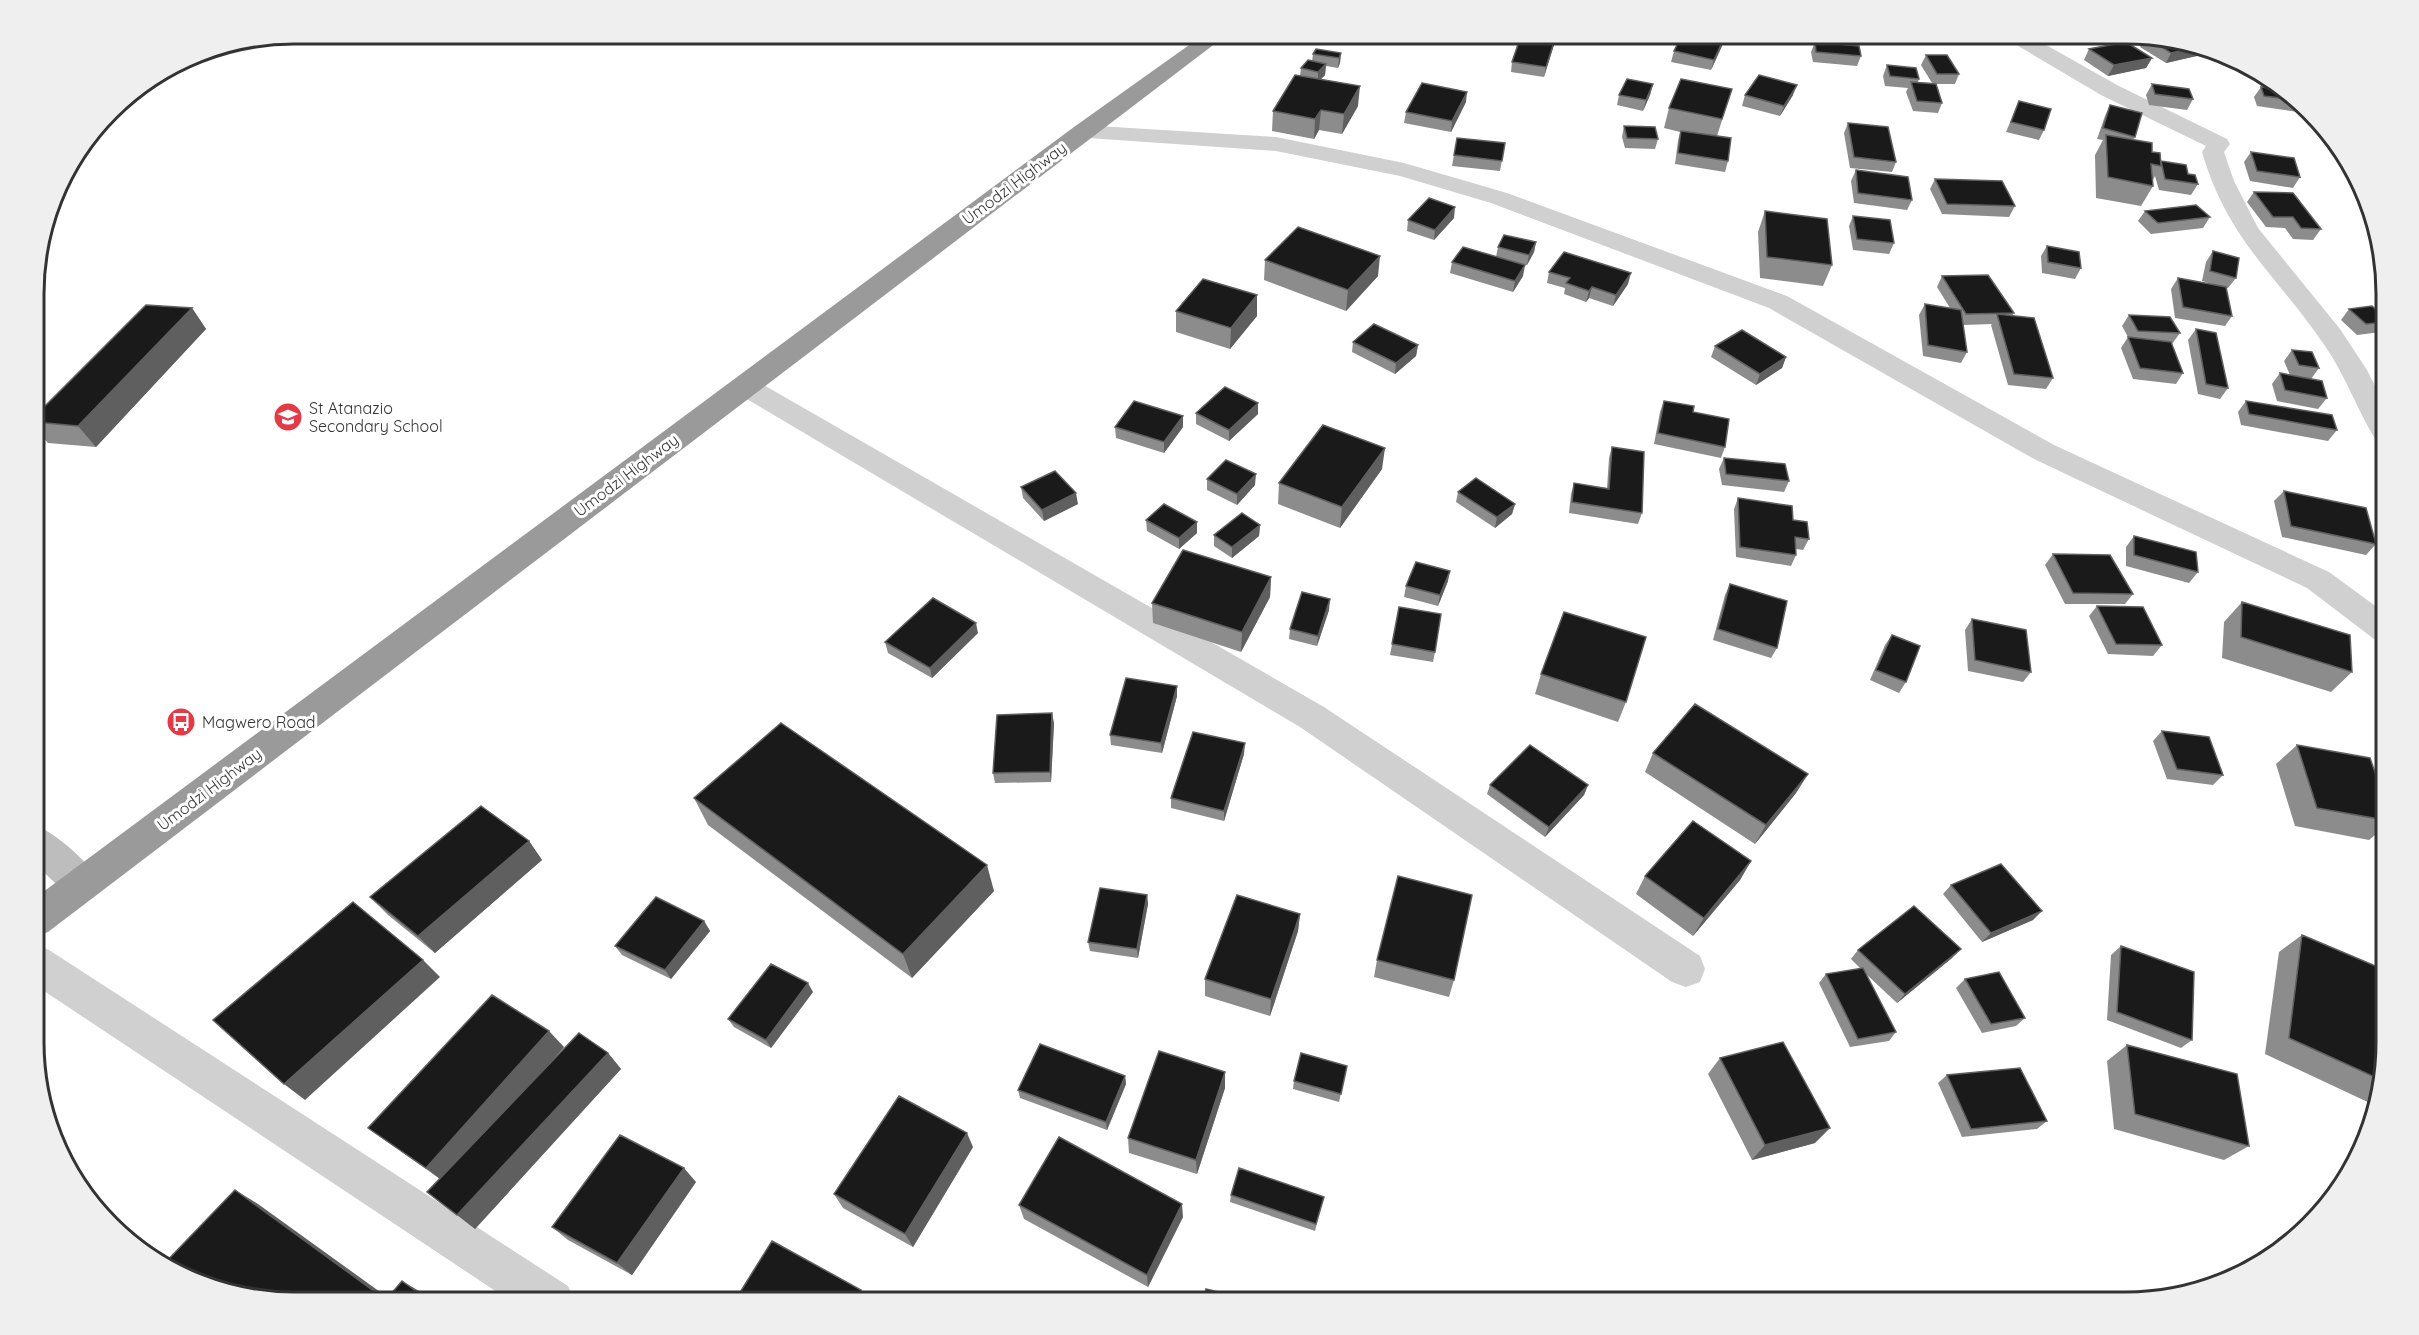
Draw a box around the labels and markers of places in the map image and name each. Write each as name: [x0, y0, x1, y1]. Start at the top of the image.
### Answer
place label: St Atanazio Secondary School: [309, 398, 443, 436]
school or university icon: St Atanazio Secondary School: [272, 401, 304, 433]
bus stop icon: Magwero Road: [165, 706, 197, 738]
place label: Magwero Road: [202, 712, 316, 732]

